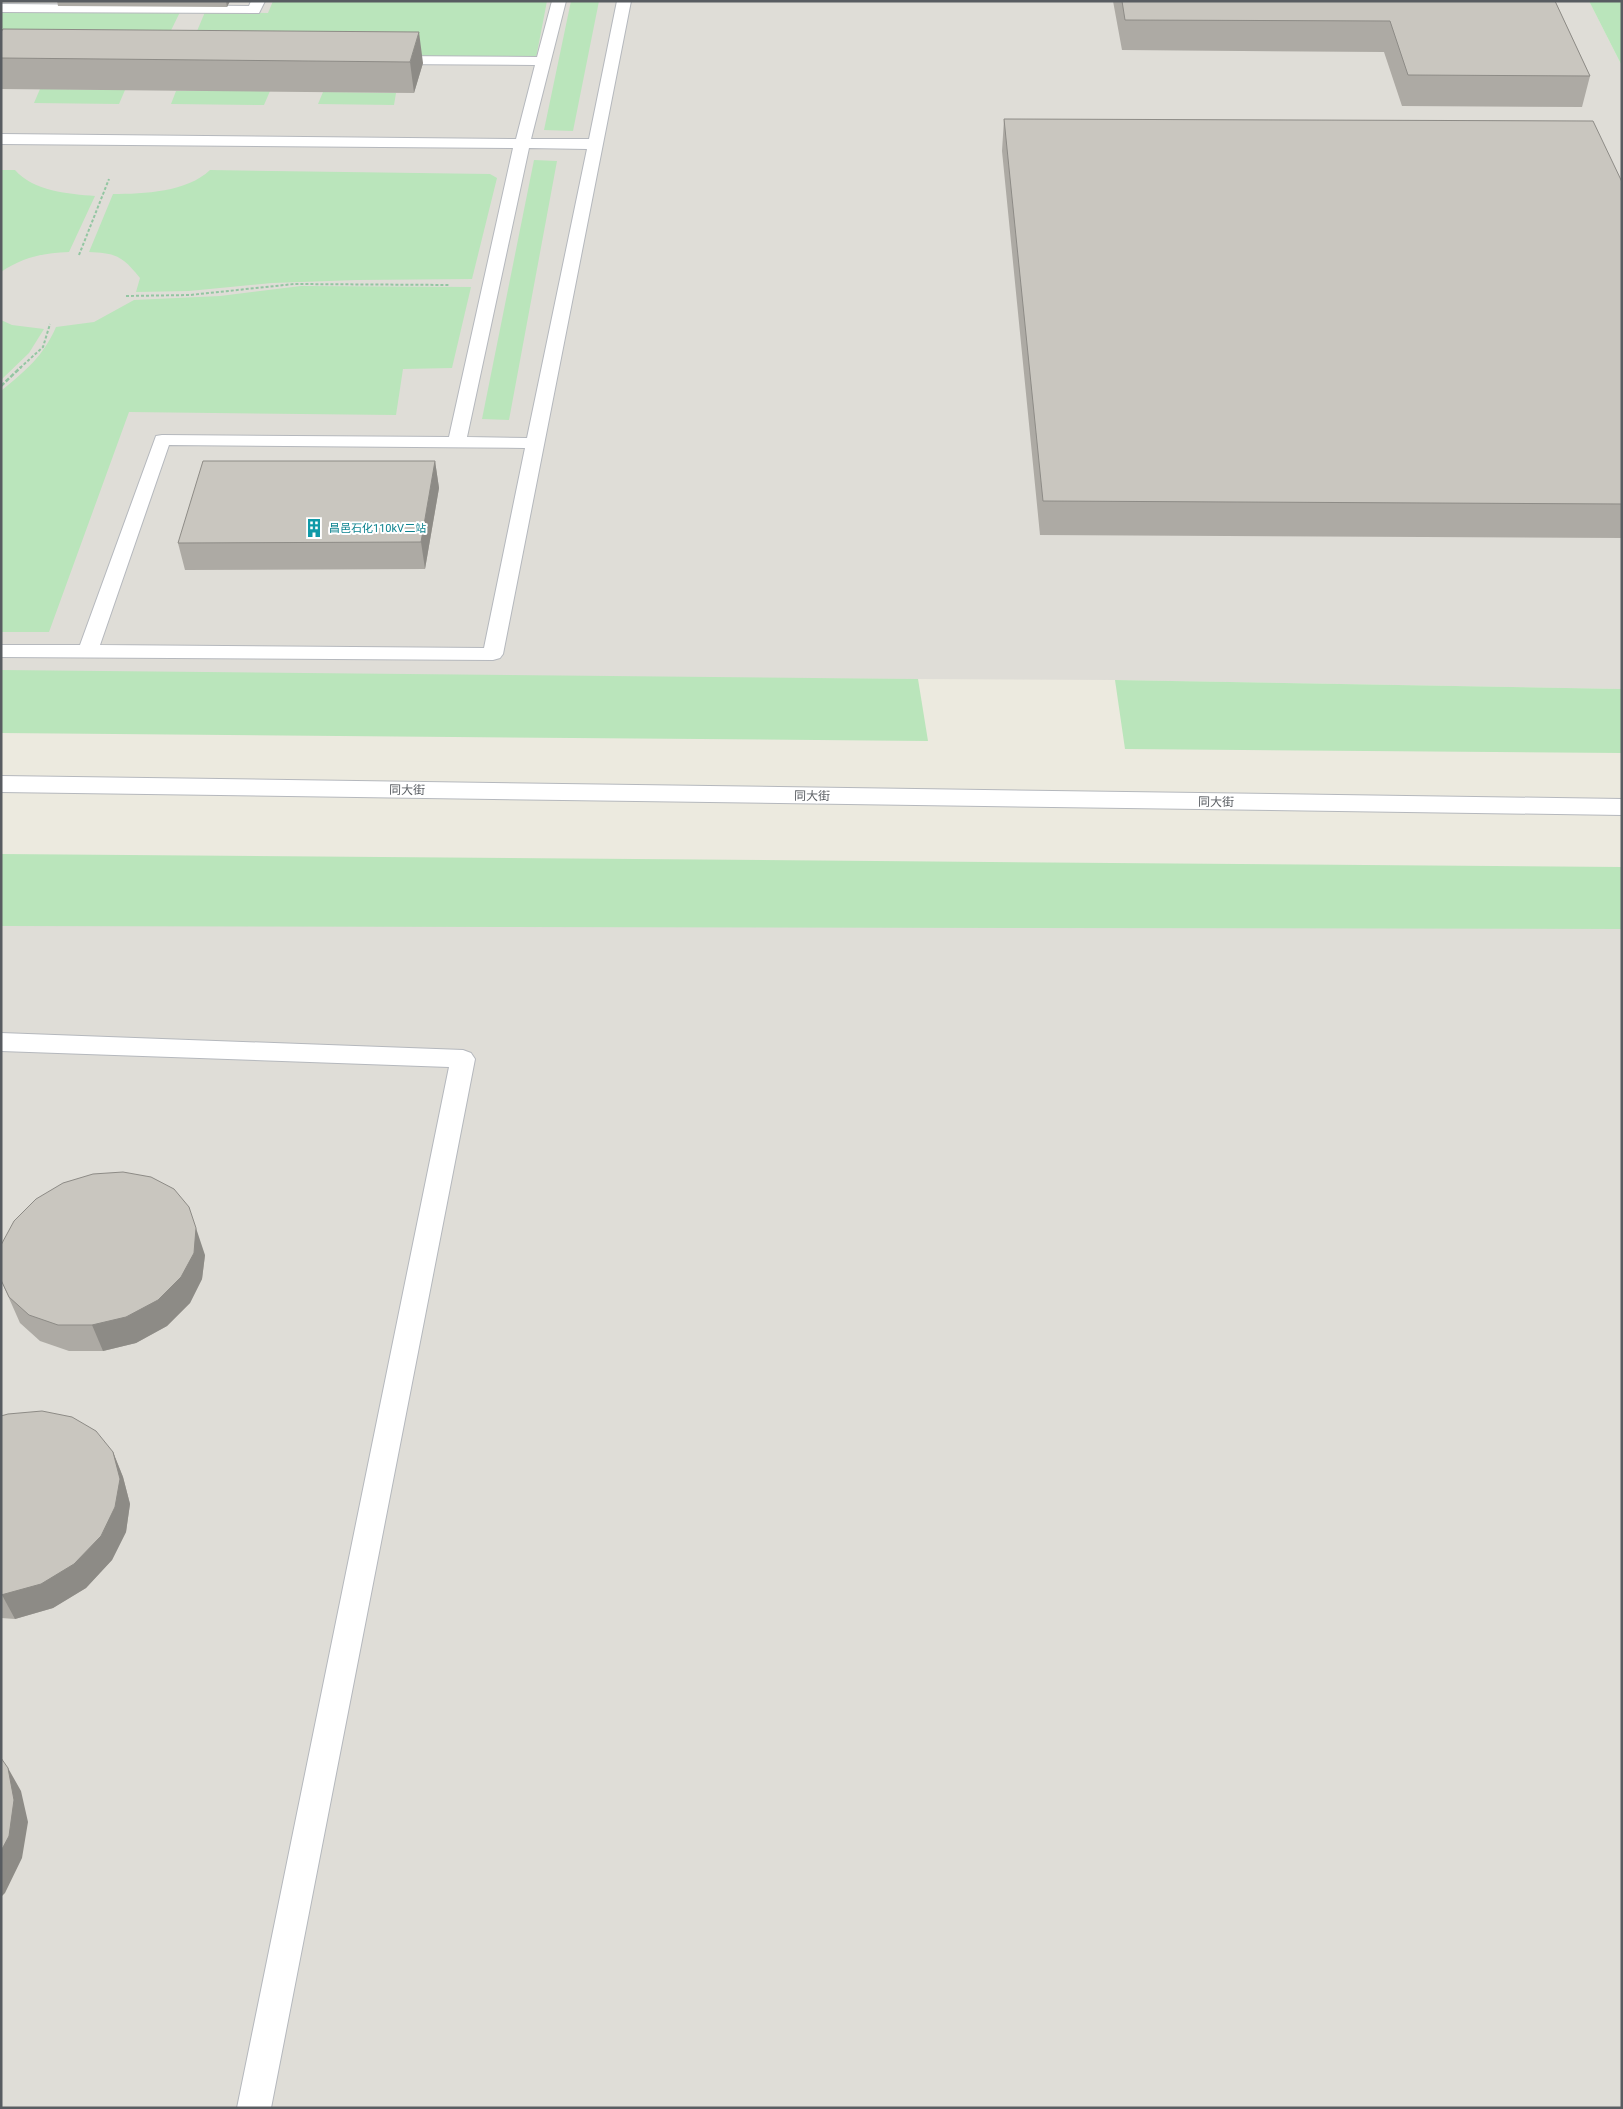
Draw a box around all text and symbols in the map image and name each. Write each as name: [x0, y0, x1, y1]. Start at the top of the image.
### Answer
building icon: 昌邑石化110kV二站: [303, 517, 325, 539]
place label: 昌邑石化110kV二站: [329, 522, 426, 535]
street label: 同大街: [389, 783, 425, 797]
street label: 同大街: [794, 789, 830, 803]
street label: 同大街: [1198, 795, 1234, 809]

